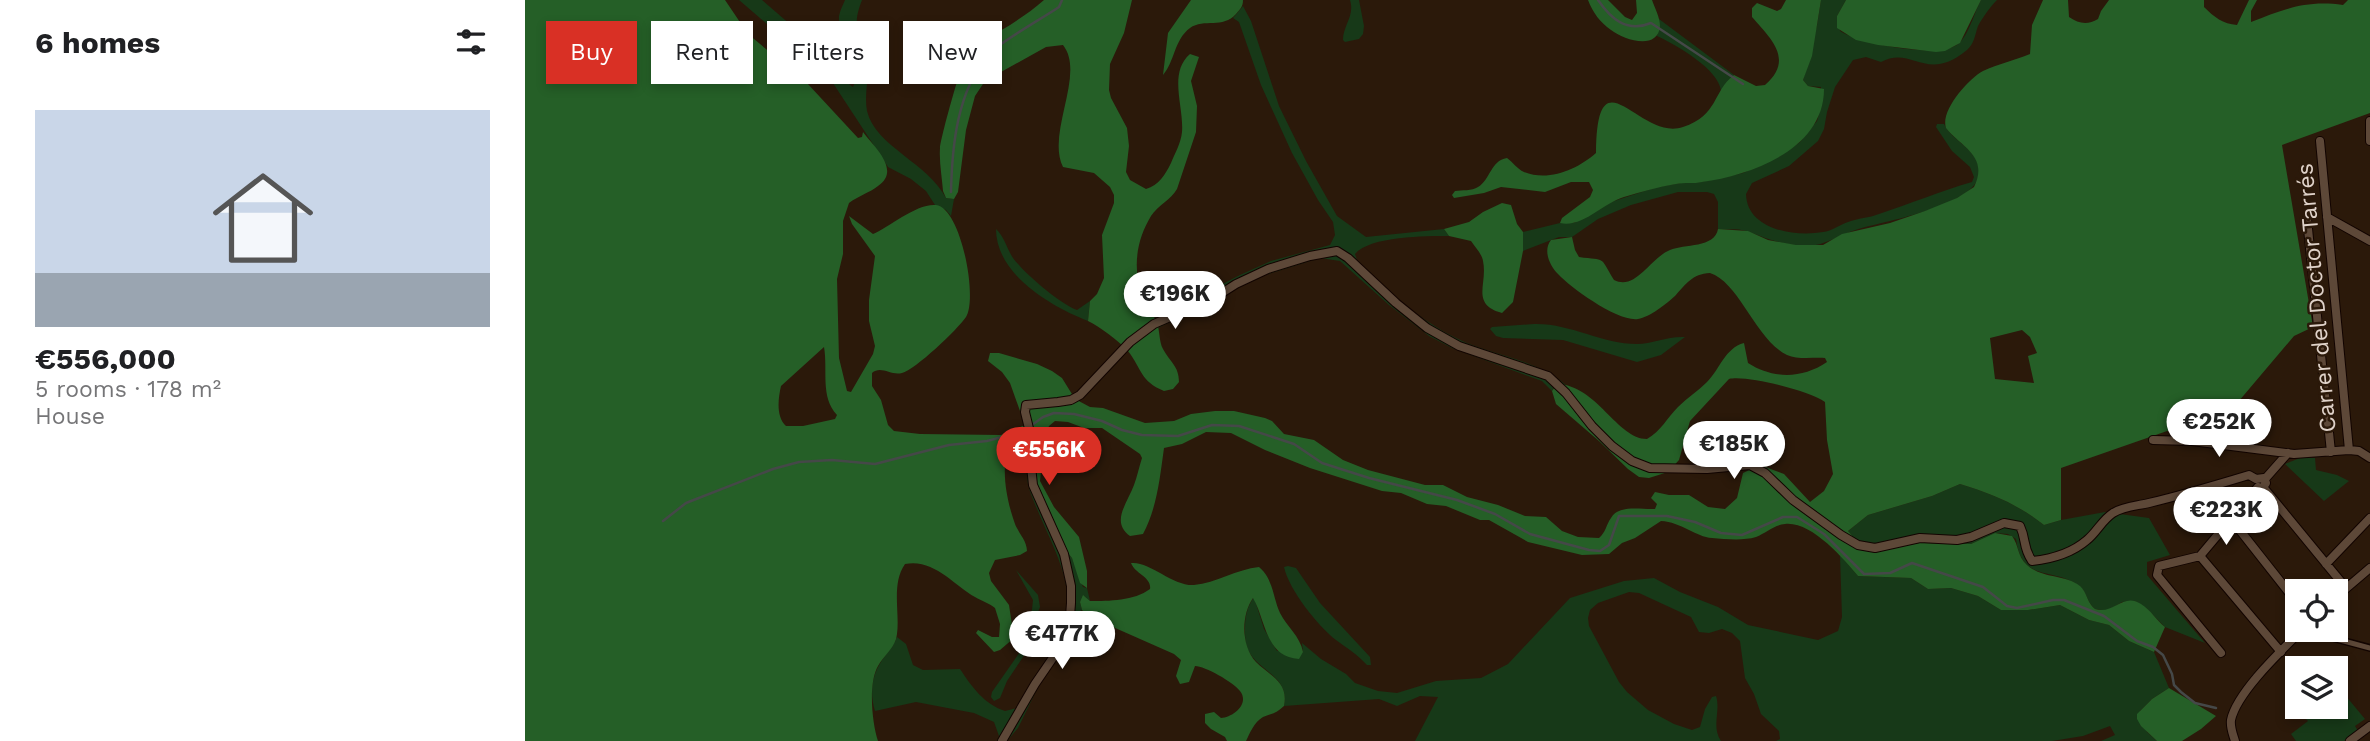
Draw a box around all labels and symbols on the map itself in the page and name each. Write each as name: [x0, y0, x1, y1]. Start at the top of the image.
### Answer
street label: Carrer del Doctor Tarrés: [2291, 162, 2342, 434]
pin: €196K: [1126, 272, 1224, 331]
pin: €252K: [2170, 400, 2268, 459]
pin: €185K: [1685, 421, 1783, 481]
pin: €556K: [1000, 428, 1098, 487]
pin: €223K: [2177, 488, 2275, 547]
pin: €477K: [1013, 612, 1111, 671]

